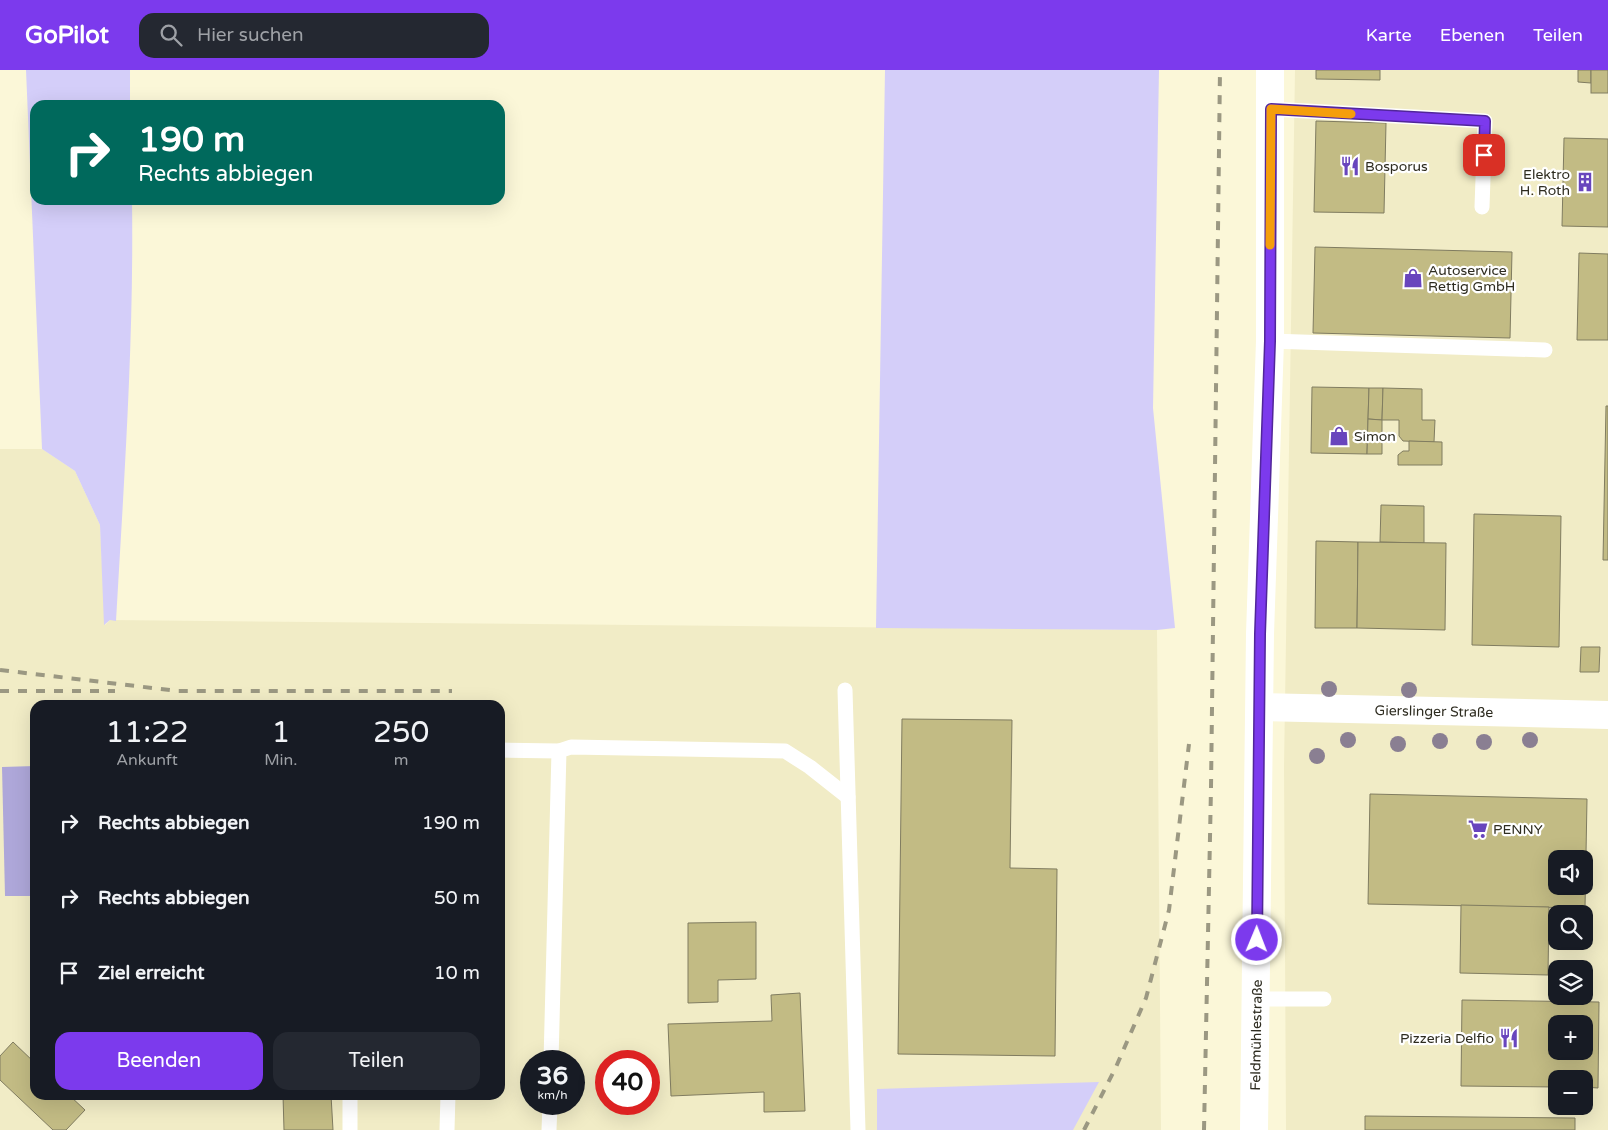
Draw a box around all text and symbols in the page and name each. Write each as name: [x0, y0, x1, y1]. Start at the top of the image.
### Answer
search box: [139, 13, 489, 58]
text: GoPilot: [25, 21, 109, 50]
icon: search: [157, 21, 185, 49]
text: Hier suchen: [197, 24, 304, 46]
text: Karte: [1366, 24, 1412, 46]
text: Ebenen: [1440, 24, 1505, 46]
text: Teilen: [1533, 24, 1583, 46]
text: 190 m: [138, 119, 245, 161]
icon: right: [55, 120, 120, 185]
pin: [1463, 134, 1505, 176]
icon: arrive: [1470, 141, 1498, 169]
restaurant icon: Bosporus: [1339, 155, 1361, 177]
place label: Bosporus: [1365, 158, 1428, 175]
text: Rechts abbiegen: [138, 161, 313, 187]
place label: Elektro H. Roth: [1520, 166, 1570, 199]
building icon: Elektro H. Roth: [1574, 171, 1596, 193]
place label: Autoservice Rettig GmbH: [1428, 262, 1515, 295]
shop icon: Autoservice Rettig GmbH: [1402, 267, 1424, 289]
shop icon: Simon: [1328, 425, 1350, 447]
place label: Simon: [1354, 428, 1396, 445]
street label: Gierslinger Straße: [1375, 702, 1494, 721]
text: 11:22: [106, 714, 189, 751]
text: 1: [271, 714, 290, 751]
text: 250: [373, 714, 429, 751]
text: Ankunft: [116, 750, 178, 770]
text: Min.: [264, 750, 297, 770]
text: m: [394, 750, 409, 770]
icon: right: [55, 809, 83, 837]
text: Rechts abbiegen: [98, 812, 250, 834]
text: 190 m: [422, 812, 480, 834]
supermarket icon: PENNY: [1467, 818, 1489, 840]
place label: PENNY: [1493, 821, 1543, 838]
map controls: [1548, 850, 1593, 1115]
button: sound: [1548, 850, 1593, 895]
icon: right: [55, 884, 83, 912]
text: Rechts abbiegen: [98, 887, 250, 909]
text: 50 m: [434, 887, 480, 909]
button: search: [1548, 905, 1593, 950]
position arrow: [1230, 913, 1282, 965]
icon: arrive: [55, 959, 83, 987]
button: layers: [1548, 960, 1593, 1005]
text: Ziel erreicht: [98, 962, 205, 984]
text: 10 m: [434, 962, 480, 984]
street label: Feldmühlestraße: [1247, 979, 1266, 1091]
button: +: [1548, 1015, 1593, 1060]
restaurant icon: Pizzeria Delfio: [1498, 1027, 1520, 1049]
place label: Pizzeria Delfio: [1400, 1030, 1494, 1047]
button: Beenden: [55, 1032, 263, 1090]
button: Teilen: [273, 1032, 480, 1090]
speed limit sign: 40: [595, 1050, 660, 1115]
text: 36: [537, 1061, 568, 1091]
button: −: [1548, 1070, 1593, 1115]
text: km/h: [537, 1088, 568, 1102]

